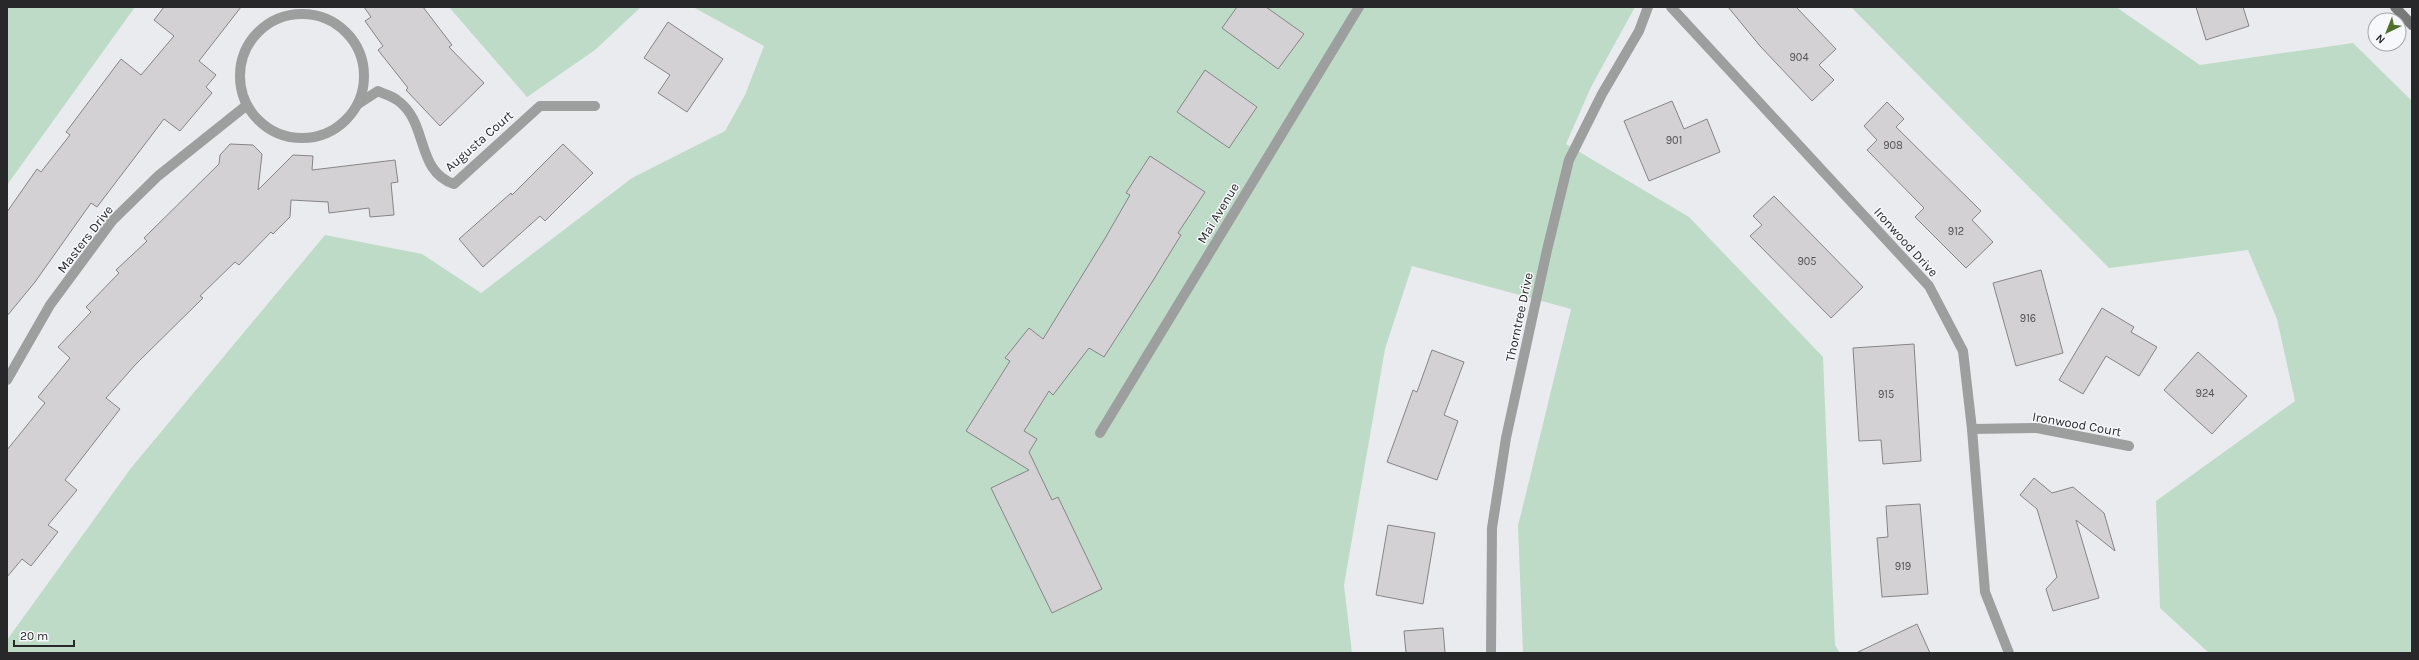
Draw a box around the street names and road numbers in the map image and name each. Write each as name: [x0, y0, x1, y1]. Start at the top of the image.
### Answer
street label: Augusta Court: [442, 107, 516, 175]
street label: Mai Avenue: [1194, 180, 1242, 246]
street label: Masters Drive: [54, 202, 116, 276]
street label: Ironwood Drive: [1871, 204, 1941, 280]
street label: Thorntree Drive: [1502, 271, 1536, 363]
street label: Ironwood Court: [2031, 409, 2123, 439]

